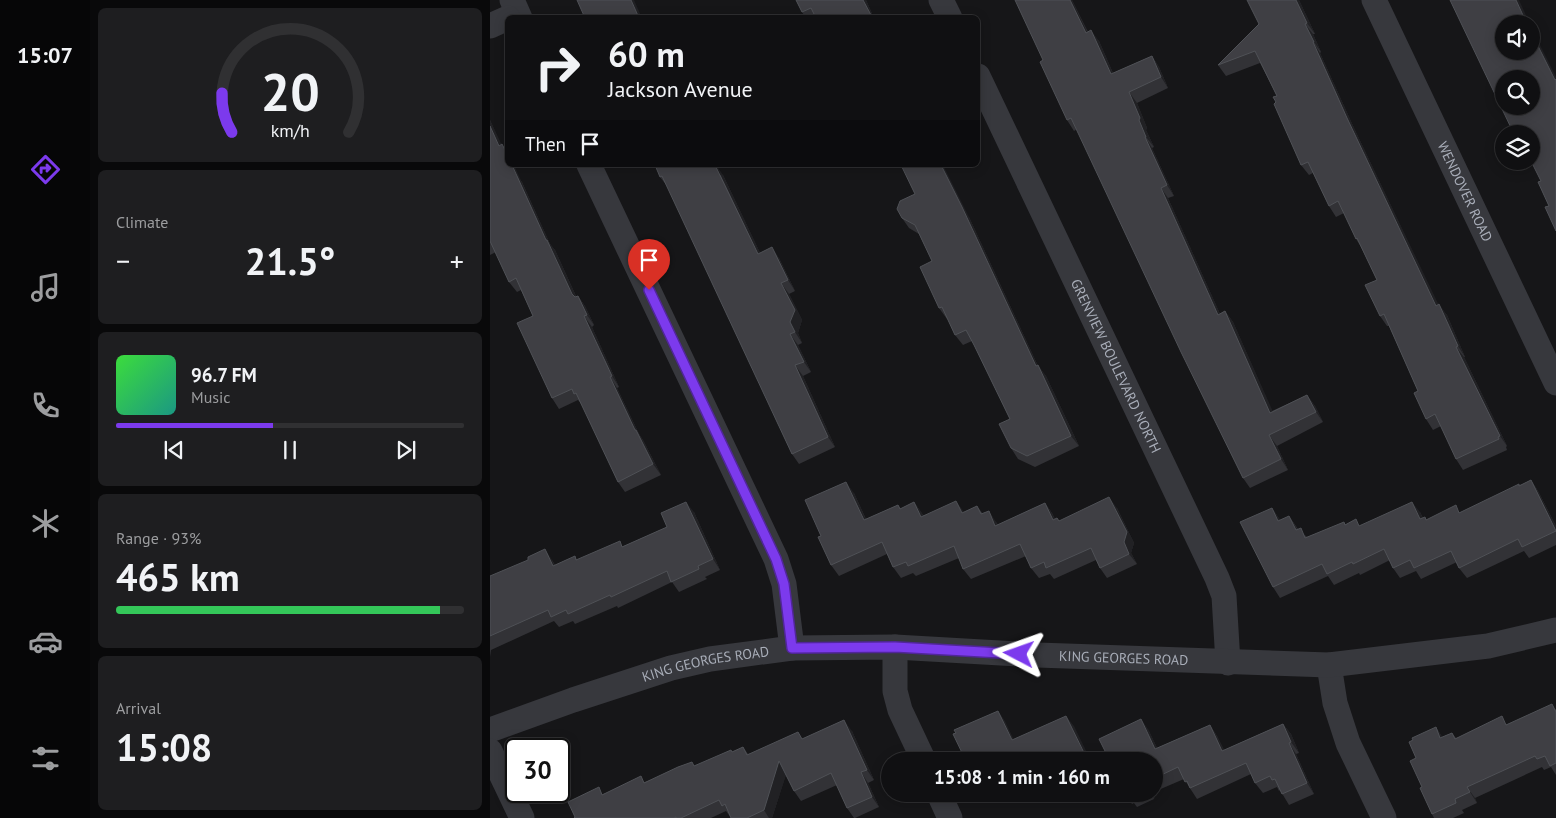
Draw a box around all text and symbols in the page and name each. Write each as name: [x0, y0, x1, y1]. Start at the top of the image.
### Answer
map controls: [1495, 15, 1540, 170]
button: sound: [1495, 15, 1540, 60]
text: 60 m: [608, 31, 685, 77]
icon: right: [525, 35, 590, 100]
text: 15:07: [17, 41, 73, 69]
text: 20: [261, 58, 319, 125]
button: search: [1495, 70, 1540, 115]
text: Jackson Avenue: [608, 75, 753, 103]
text: km/h: [270, 119, 310, 142]
button: layers: [1495, 125, 1540, 170]
icon: arrive: [576, 130, 604, 158]
text: Then: [525, 132, 566, 156]
street label: WENDOVER ROAD: [1434, 138, 1496, 244]
icon: directions: [28, 152, 63, 187]
text: Climate: [116, 212, 168, 232]
text: 21.5°: [245, 236, 335, 285]
pin: [628, 239, 670, 290]
text: −: [116, 242, 130, 279]
text: +: [450, 242, 464, 279]
icon: arrive: [635, 246, 663, 274]
icon: music: [28, 270, 63, 305]
street label: GRENVIEW BOULEVARD NORTH: [1067, 276, 1165, 456]
text: 96.7 FM: [191, 363, 257, 387]
text: Music: [191, 387, 231, 407]
icon: phone: [28, 388, 63, 423]
icon: previous: [160, 436, 188, 464]
icon: pause: [276, 436, 304, 464]
icon: next: [392, 436, 420, 464]
icon: climate: [28, 506, 63, 541]
text: Range · 93%: [116, 528, 201, 548]
text: 465 km: [116, 552, 240, 601]
icon: car: [28, 624, 63, 659]
position arrow: [992, 627, 1044, 679]
street label: KING GEORGES ROAD: [640, 642, 770, 686]
street label: KING GEORGES ROAD: [1059, 647, 1189, 669]
text: Arrival: [116, 698, 161, 718]
text: 15:08: [116, 722, 212, 771]
speed limit sign: 30: [505, 738, 570, 803]
icon: filters: [28, 741, 63, 776]
text: 15:08 · 1 min · 160 m: [934, 765, 1110, 789]

